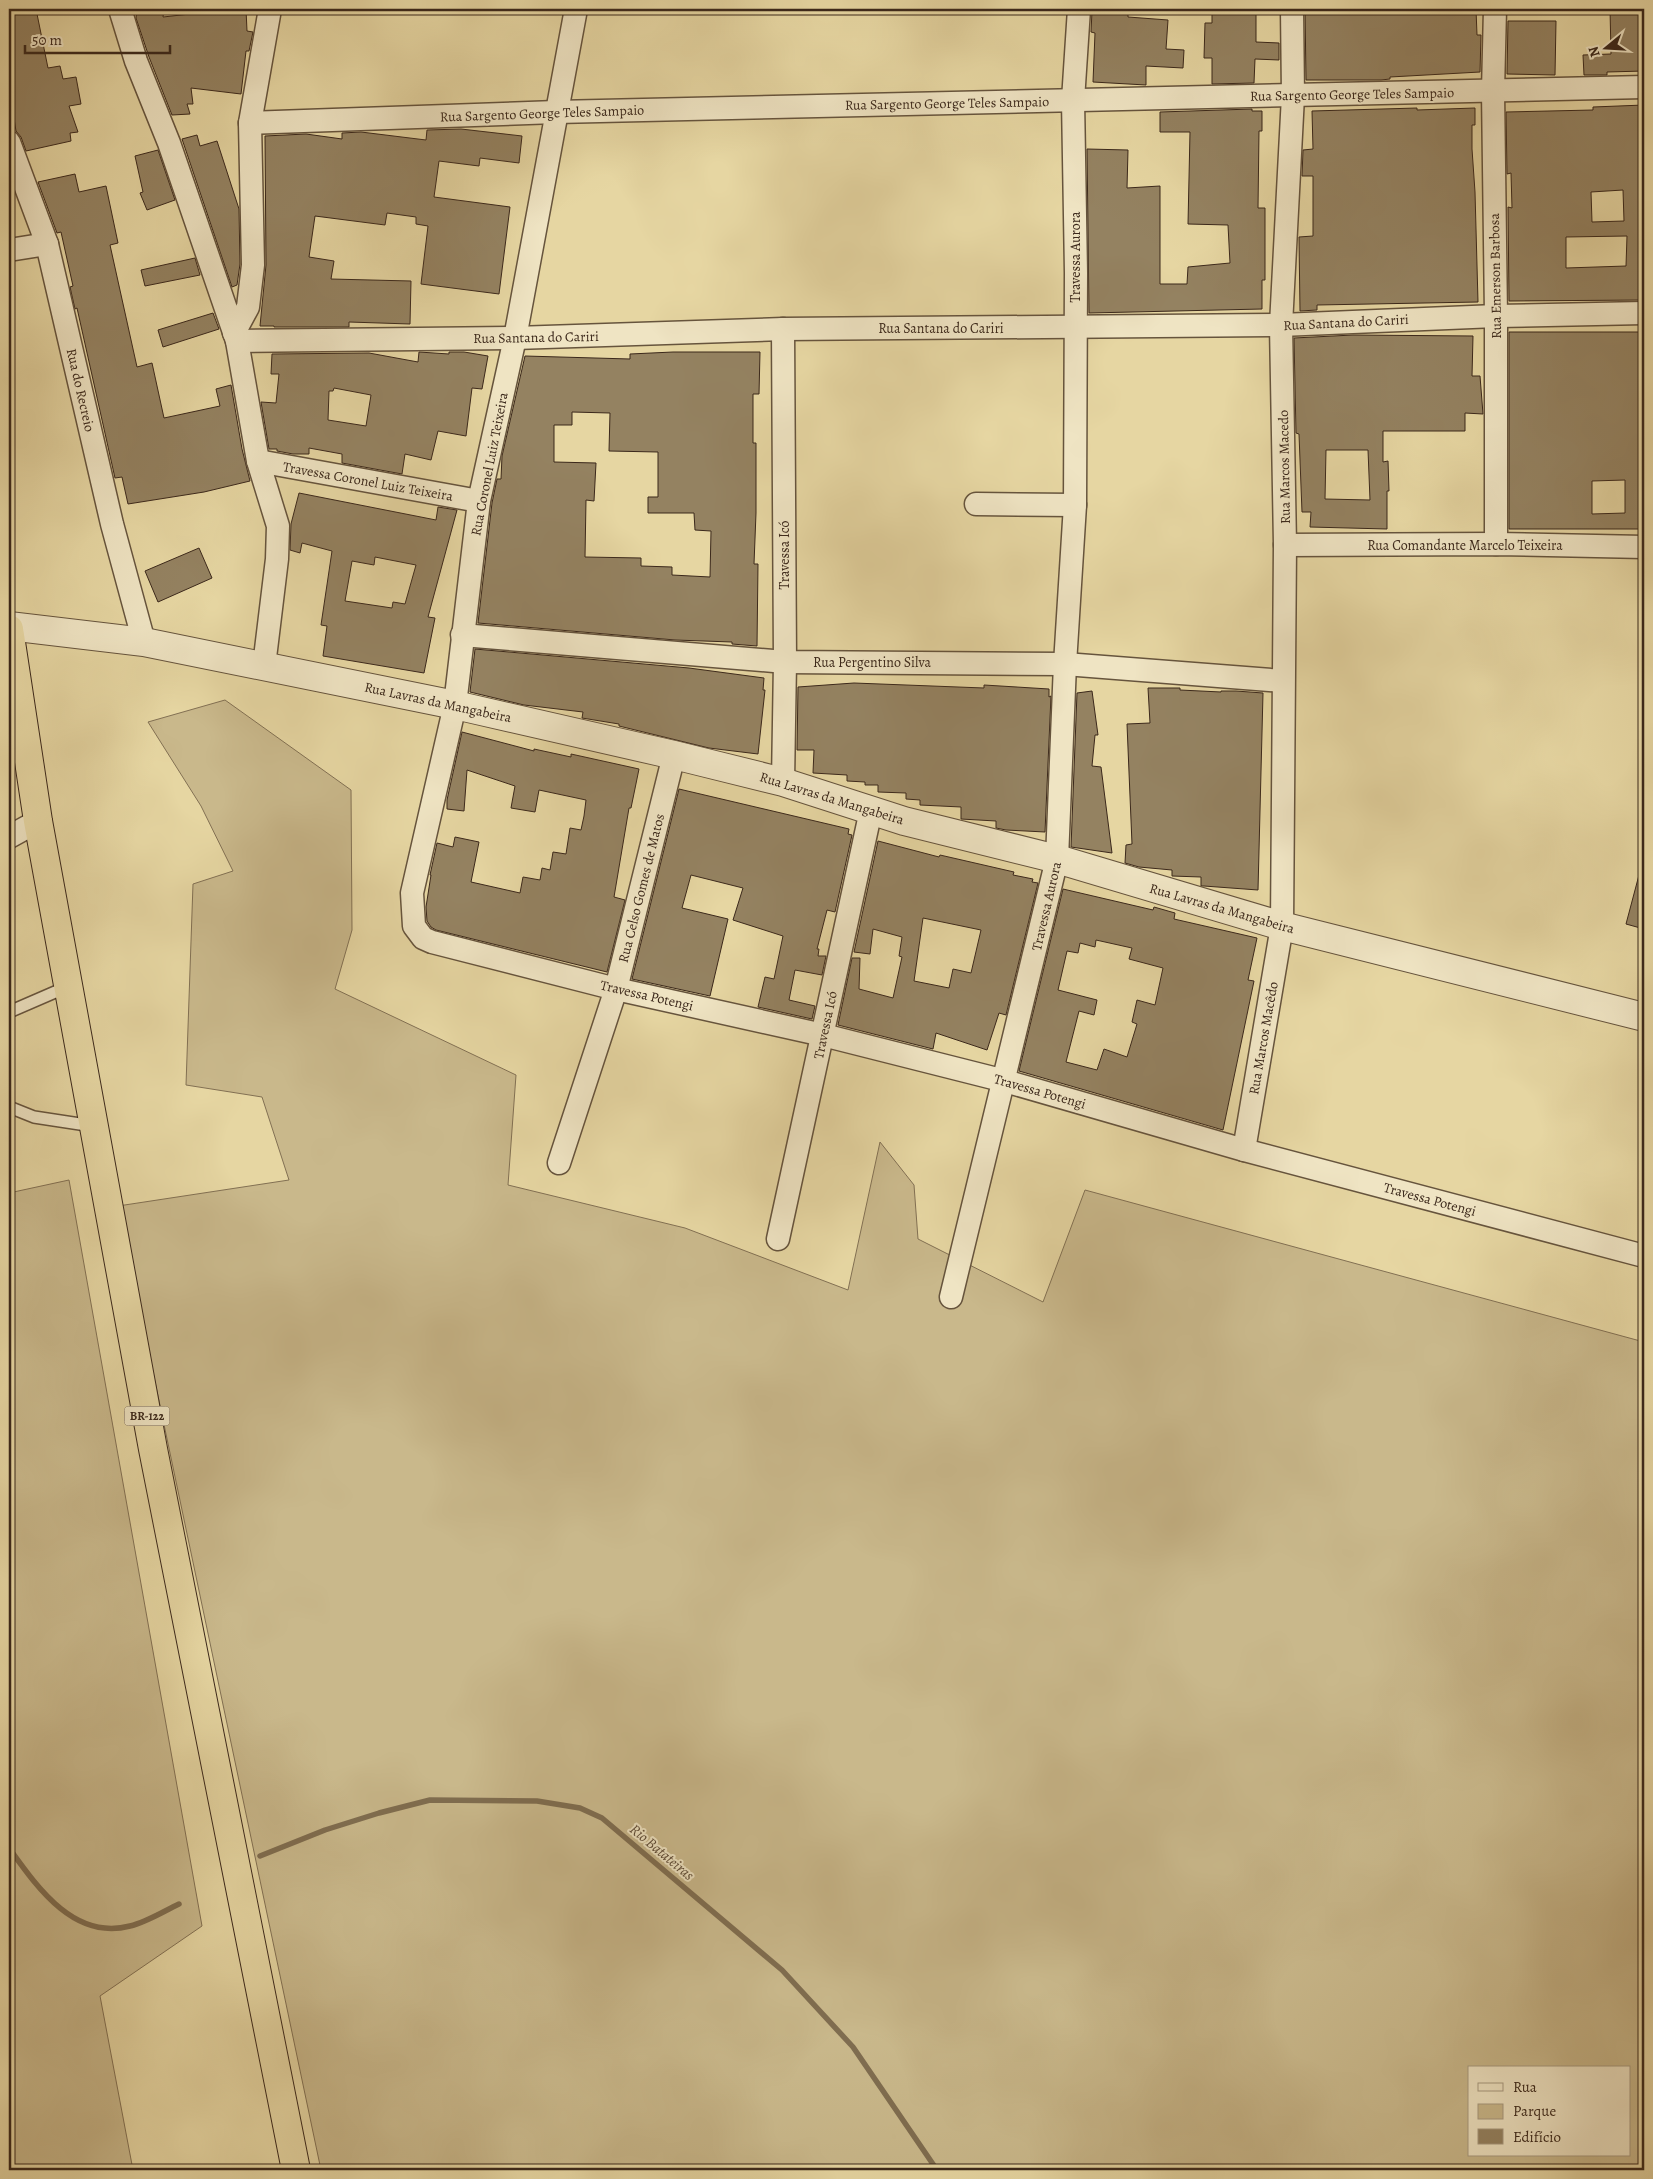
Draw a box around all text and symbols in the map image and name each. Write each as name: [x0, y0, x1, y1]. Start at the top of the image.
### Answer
scale bar: [25, 22, 170, 54]
north arrow: [1580, 22, 1630, 72]
text: 50 m: [32, 30, 62, 50]
text: N: [1584, 44, 1605, 60]
street label: Rua Sargento George Teles Sampaio: [1250, 83, 1454, 106]
street label: Rua Sargento George Teles Sampaio: [845, 92, 1049, 115]
street label: Rua Sargento George Teles Sampaio: [440, 100, 645, 127]
street label: Travessa Aurora: [1066, 211, 1085, 302]
street label: Rua Emerson Barbosa: [1485, 213, 1506, 339]
street label: Rua Santana do Cariri: [1283, 310, 1409, 335]
street label: Rua Santana do Cariri: [878, 319, 1004, 338]
street label: Rua Santana do Cariri: [473, 327, 599, 348]
street label: Rua do Recreio: [62, 347, 99, 434]
street label: Rua Coronel Luiz Teixeira: [466, 390, 513, 538]
street label: Rua Marcos Macedo: [1274, 410, 1295, 524]
street label: Travessa Coronel Luiz Teixeira: [281, 457, 455, 506]
street label: Travessa Icó: [775, 520, 794, 590]
street label: Rua Comandante Marcelo Teixeira: [1367, 536, 1563, 555]
street label: Rua Pergentino Silva: [813, 653, 931, 672]
street label: Rua Lavras da Mangabeira: [363, 678, 514, 727]
street label: Rua Lavras da Mangabeira: [757, 767, 907, 830]
street label: Rua Celso Gomes de Matos: [614, 812, 669, 965]
street label: Travessa Aurora: [1027, 859, 1066, 953]
street label: Rua Lavras da Mangabeira: [1147, 879, 1297, 938]
street label: Travessa Potengi: [598, 976, 695, 1015]
street label: Rua Marcos Macêdo: [1244, 980, 1283, 1096]
street label: Travessa Icó: [809, 989, 842, 1061]
street label: Travessa Potengi: [992, 1069, 1088, 1114]
street label: Travessa Potengi: [1381, 1178, 1478, 1221]
road number: BR-122: [124, 1406, 170, 1425]
water label: Rio Batateiras: [626, 1819, 698, 1885]
legend: [1468, 2066, 1630, 2156]
text: Rua: [1513, 2077, 1537, 2097]
text: Parque: [1513, 2101, 1556, 2121]
text: Edifício: [1513, 2127, 1561, 2147]

